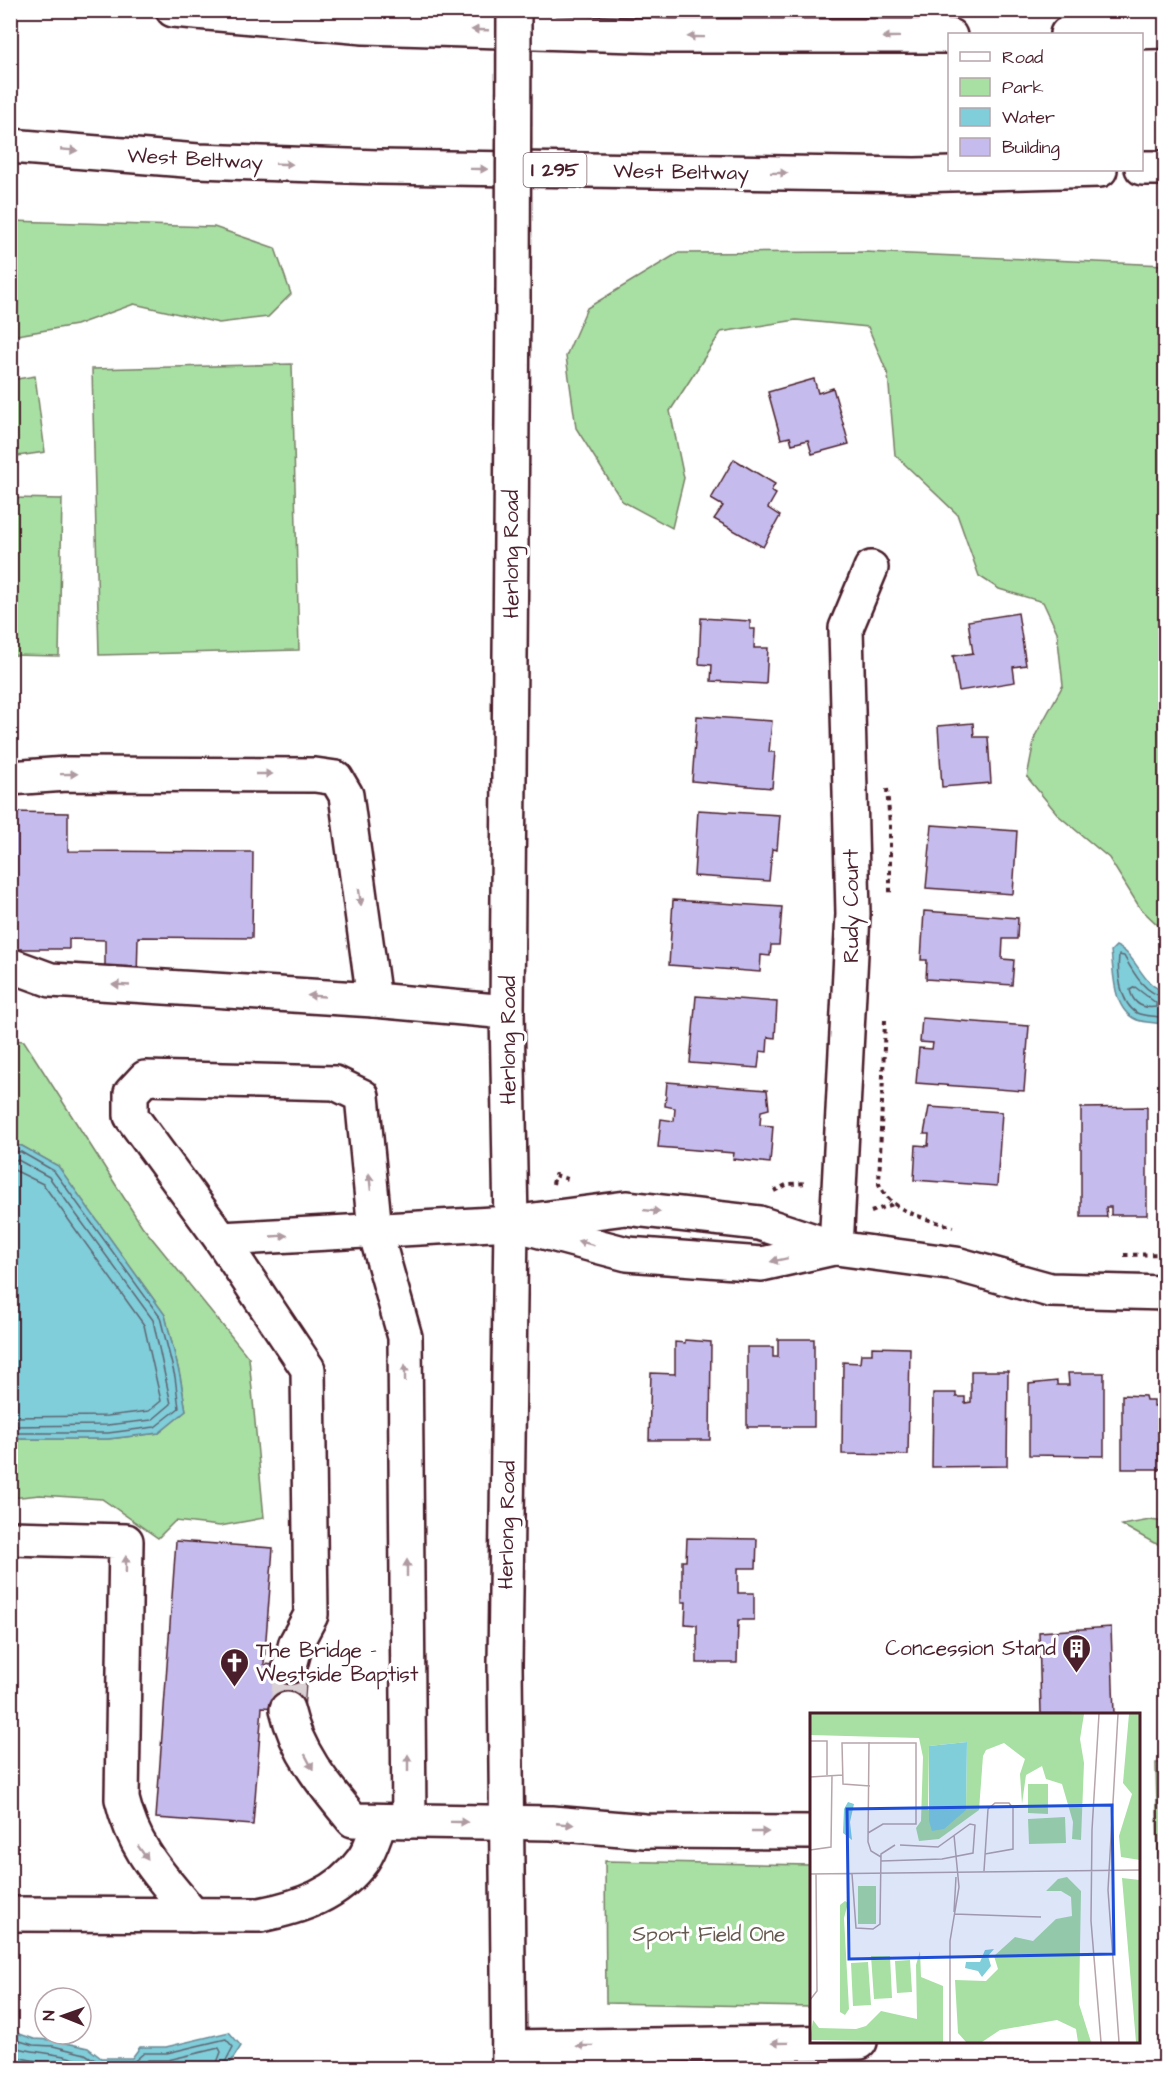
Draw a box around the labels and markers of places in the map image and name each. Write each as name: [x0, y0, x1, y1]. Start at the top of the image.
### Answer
building icon: Concession Stand: [1061, 1632, 1093, 1674]
place label: Concession Stand: [885, 1634, 1056, 1663]
place label: The Bridge - Westside Baptist: [256, 1636, 419, 1690]
church icon: The Bridge - Westside Baptist: [219, 1646, 251, 1688]

